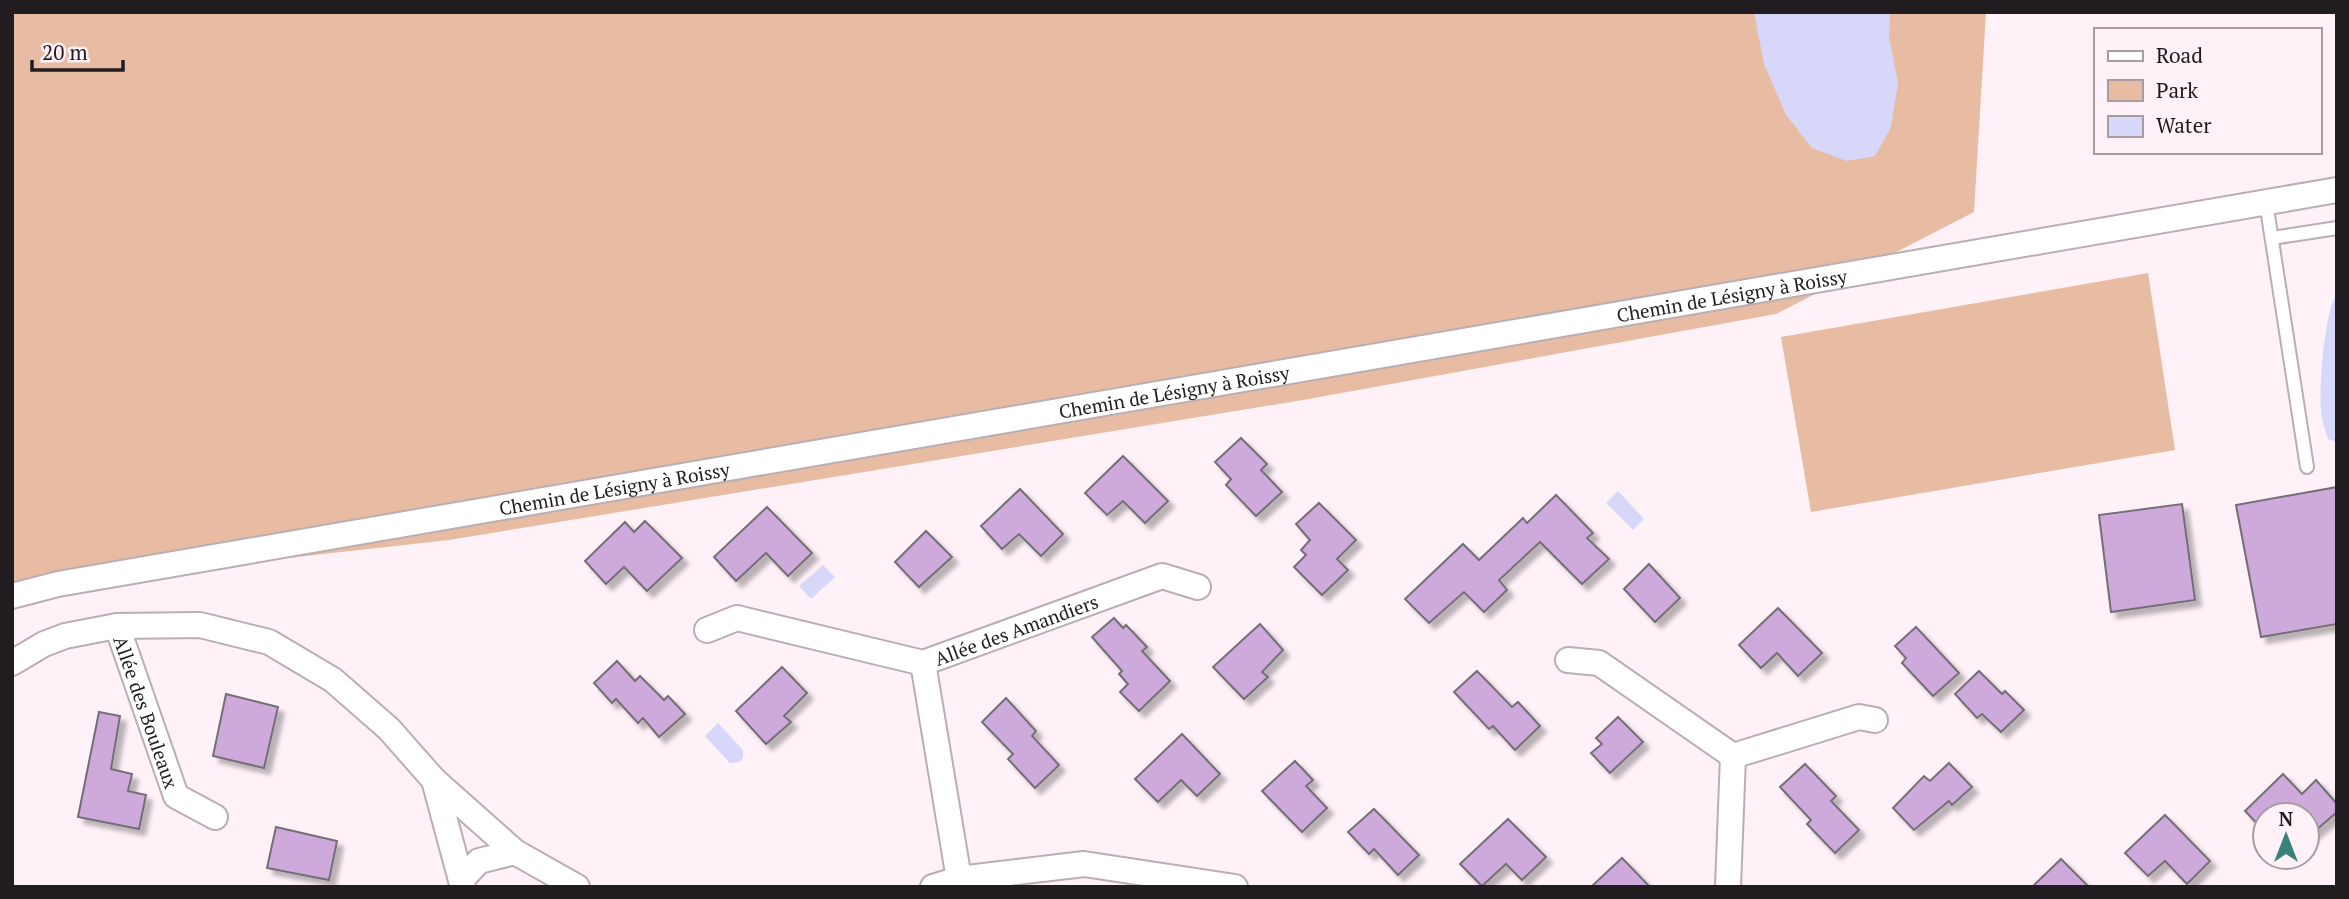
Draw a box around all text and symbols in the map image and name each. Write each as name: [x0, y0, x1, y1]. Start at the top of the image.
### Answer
scale bar: [32, 28, 122, 72]
legend: [2094, 28, 2321, 154]
text: 20 m: [42, 38, 88, 66]
text: Road: [2156, 41, 2203, 69]
text: Park: [2156, 76, 2198, 104]
text: Water: [2156, 111, 2211, 139]
street label: Chemin de Lésigny à Roissy: [1614, 262, 1849, 327]
street label: Chemin de Lésigny à Roissy: [1057, 359, 1292, 423]
street label: Chemin de Lésigny à Roissy: [497, 456, 732, 520]
street label: Allée des Amandiers: [931, 588, 1101, 670]
street label: Allée des Bouleaux: [109, 632, 185, 792]
north arrow: [2251, 801, 2321, 871]
text: N: [2279, 806, 2294, 831]

